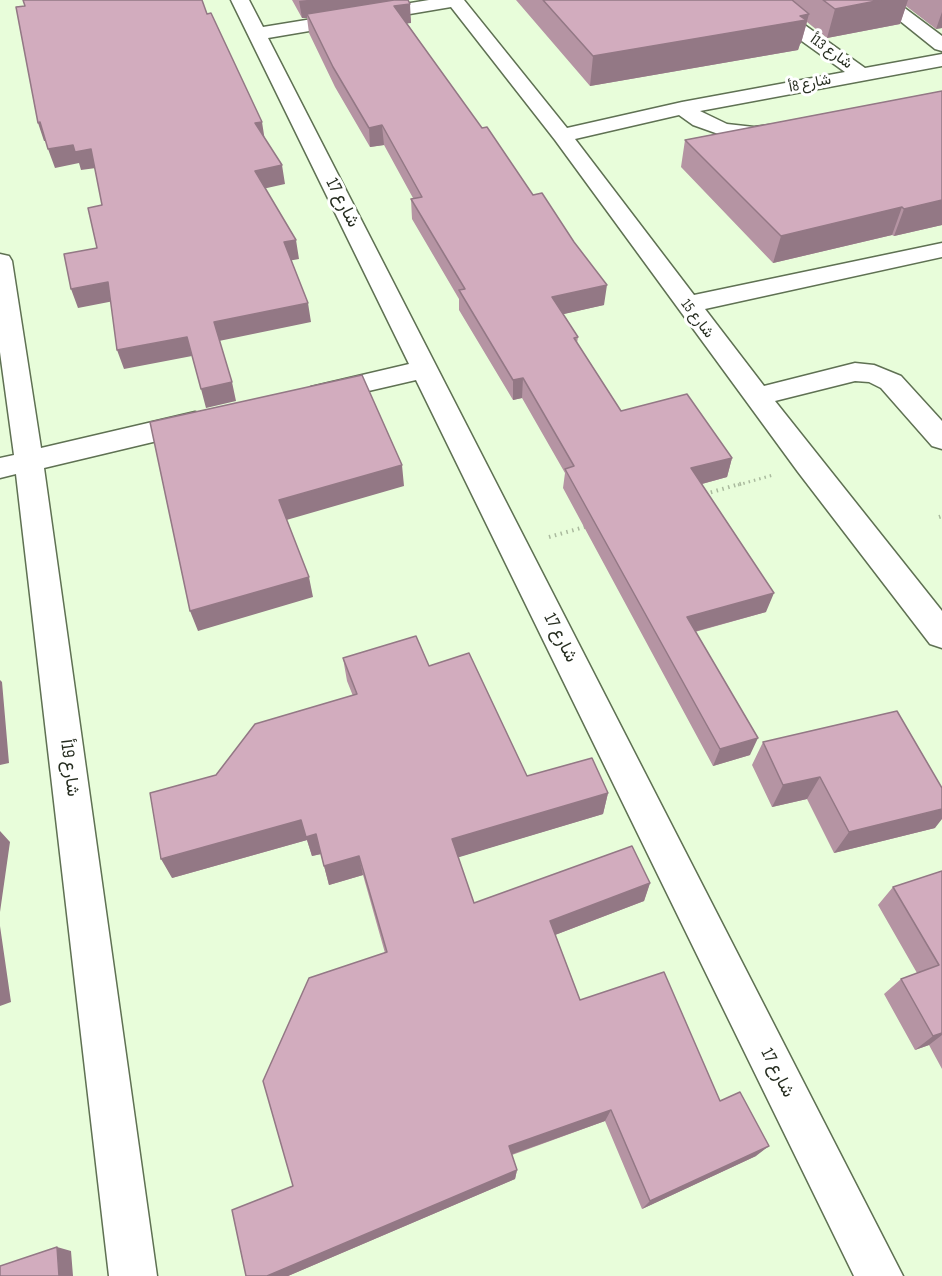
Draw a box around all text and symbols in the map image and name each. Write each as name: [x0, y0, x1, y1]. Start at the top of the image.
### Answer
street label: شارع 13أ: [806, 31, 856, 73]
street label: شارع 8أ: [787, 71, 833, 97]
street label: شارع 17: [320, 175, 364, 231]
street label: شارع 15: [677, 296, 717, 342]
street label: شارع 17: [538, 610, 582, 666]
street label: شارع 19أ: [55, 738, 83, 798]
street label: شارع 17: [755, 1045, 799, 1101]

